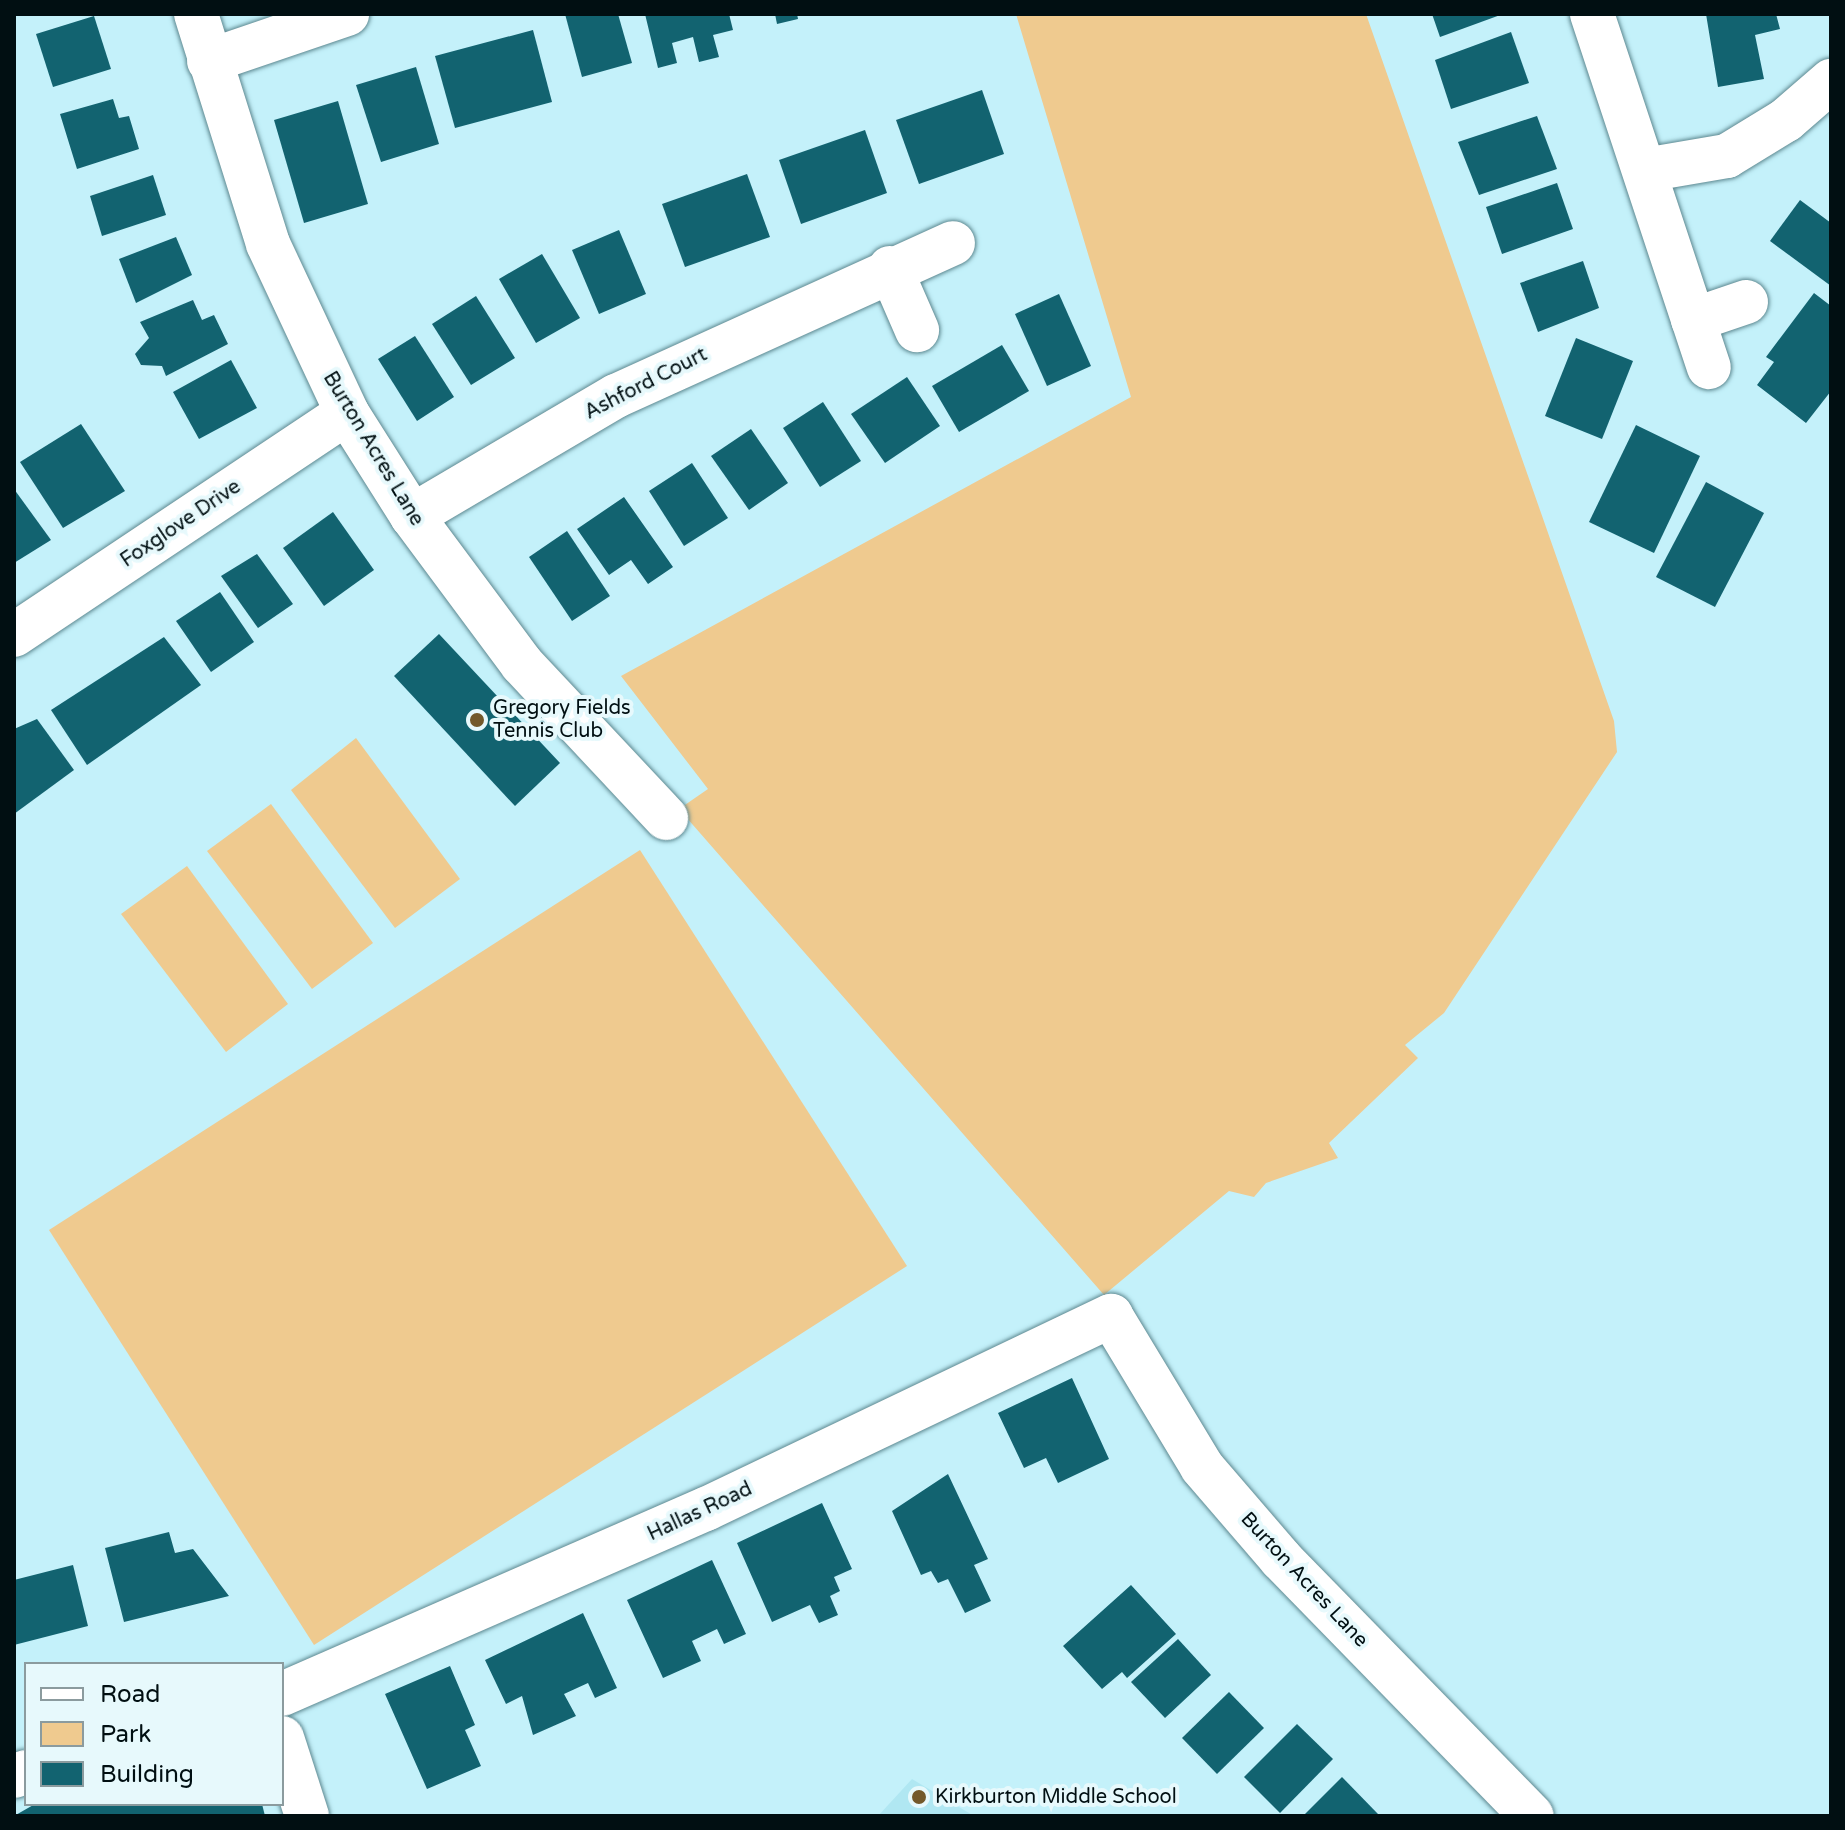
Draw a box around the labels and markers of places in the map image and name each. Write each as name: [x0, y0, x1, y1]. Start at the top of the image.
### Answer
place label: Gregory Fields Tennis Club: [493, 696, 631, 743]
marker: Gregory Fields Tennis Club: [468, 711, 486, 729]
place label: Kirkburton Middle School: [935, 1785, 1177, 1809]
marker: Kirkburton Middle School: [910, 1788, 928, 1806]

